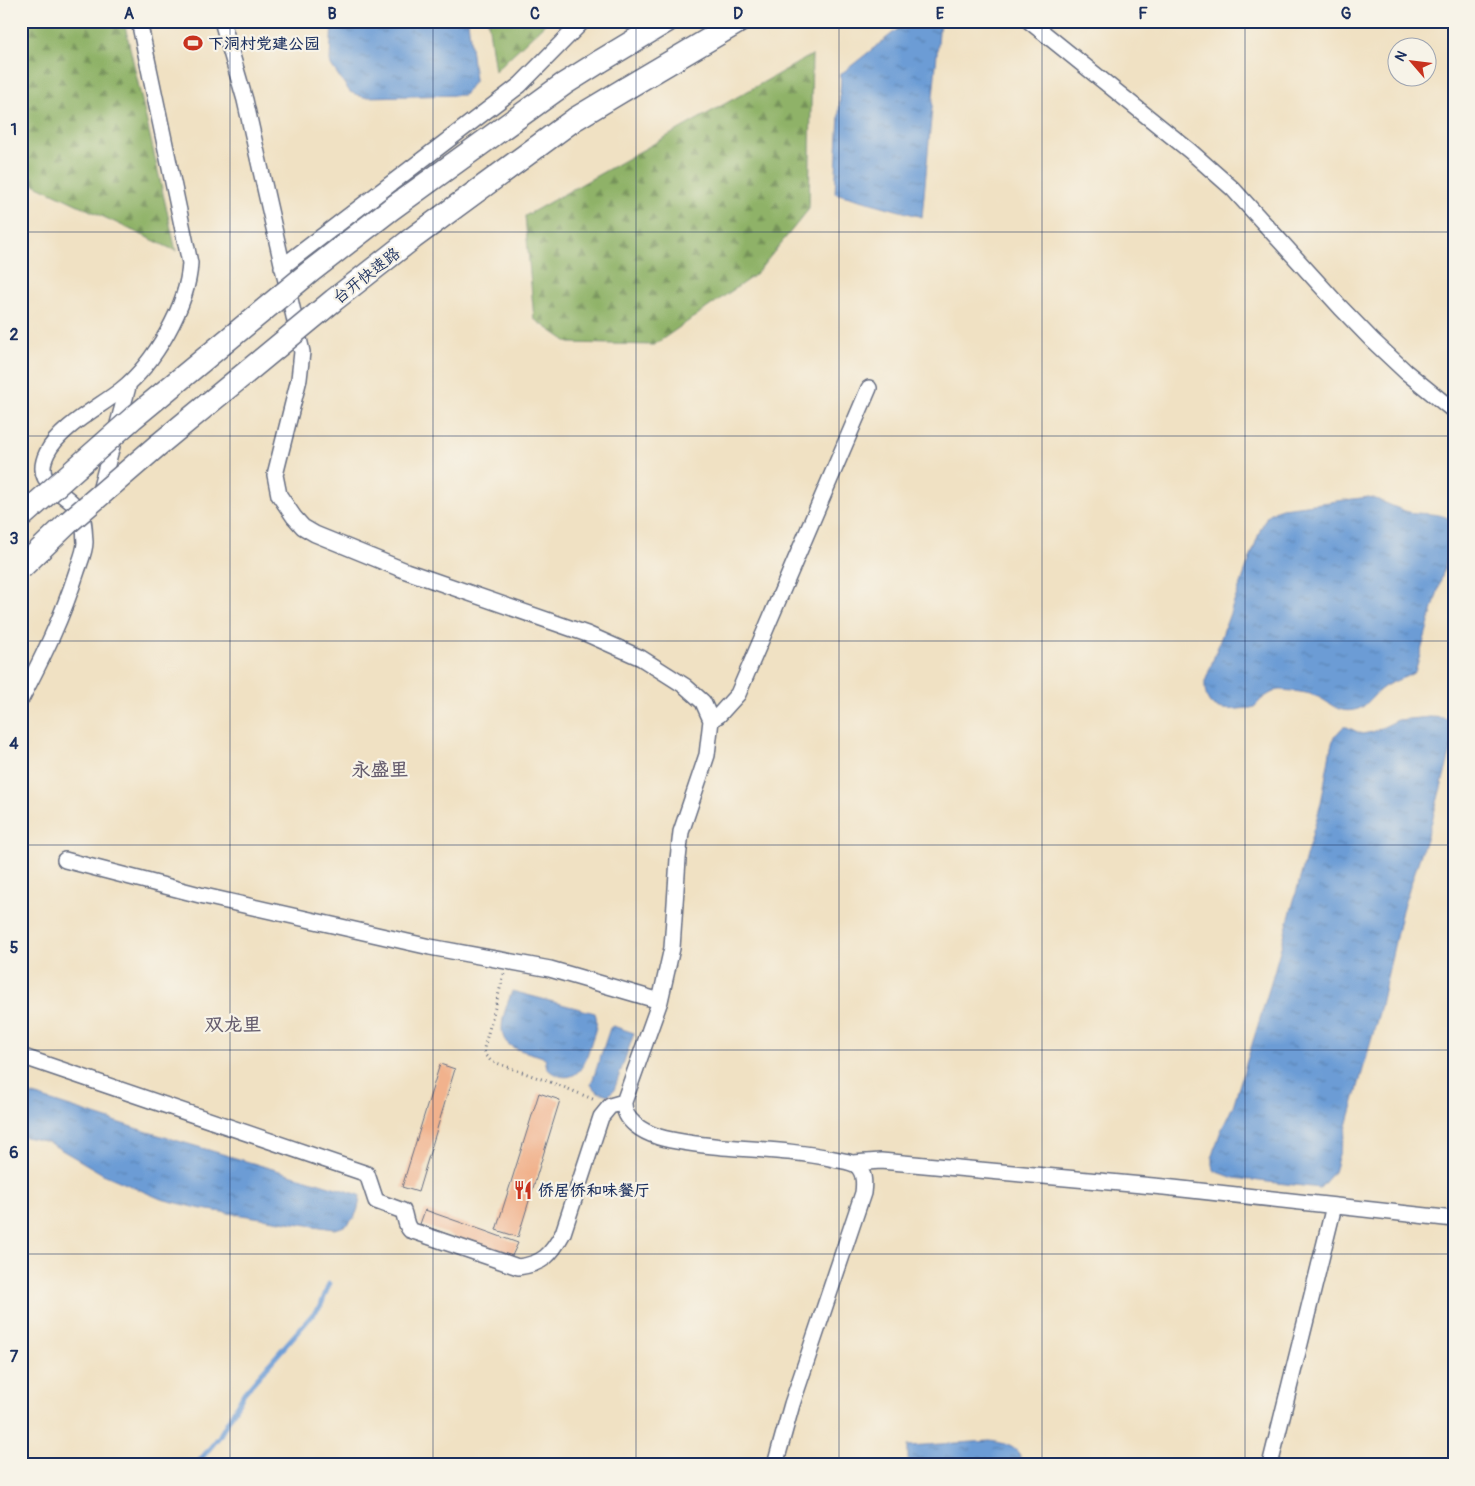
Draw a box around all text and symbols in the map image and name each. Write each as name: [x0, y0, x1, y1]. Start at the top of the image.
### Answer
text: A: [124, 4, 135, 24]
text: B: [327, 4, 337, 24]
text: C: [530, 4, 540, 24]
text: D: [733, 4, 743, 24]
text: E: [936, 4, 945, 24]
text: F: [1138, 4, 1148, 24]
text: G: [1341, 4, 1352, 24]
sports icon: 下洞村党建公园: [182, 32, 204, 54]
place label: 下洞村党建公园: [208, 34, 320, 54]
north arrow: [1388, 38, 1438, 88]
text: N: [1391, 48, 1411, 64]
text: 1: [11, 120, 17, 140]
street label: 台开快速路: [329, 243, 404, 308]
text: 2: [10, 325, 19, 345]
text: 3: [10, 529, 19, 549]
text: 4: [9, 734, 19, 754]
district label: 永盛里: [351, 758, 409, 782]
text: 5: [10, 938, 19, 958]
district label: 双龙里: [204, 1013, 262, 1037]
text: 6: [9, 1143, 19, 1163]
restaurant icon: 侨居侨和味餐厅: [512, 1179, 534, 1201]
place label: 侨居侨和味餐厅: [538, 1181, 650, 1201]
text: 7: [10, 1347, 19, 1367]

